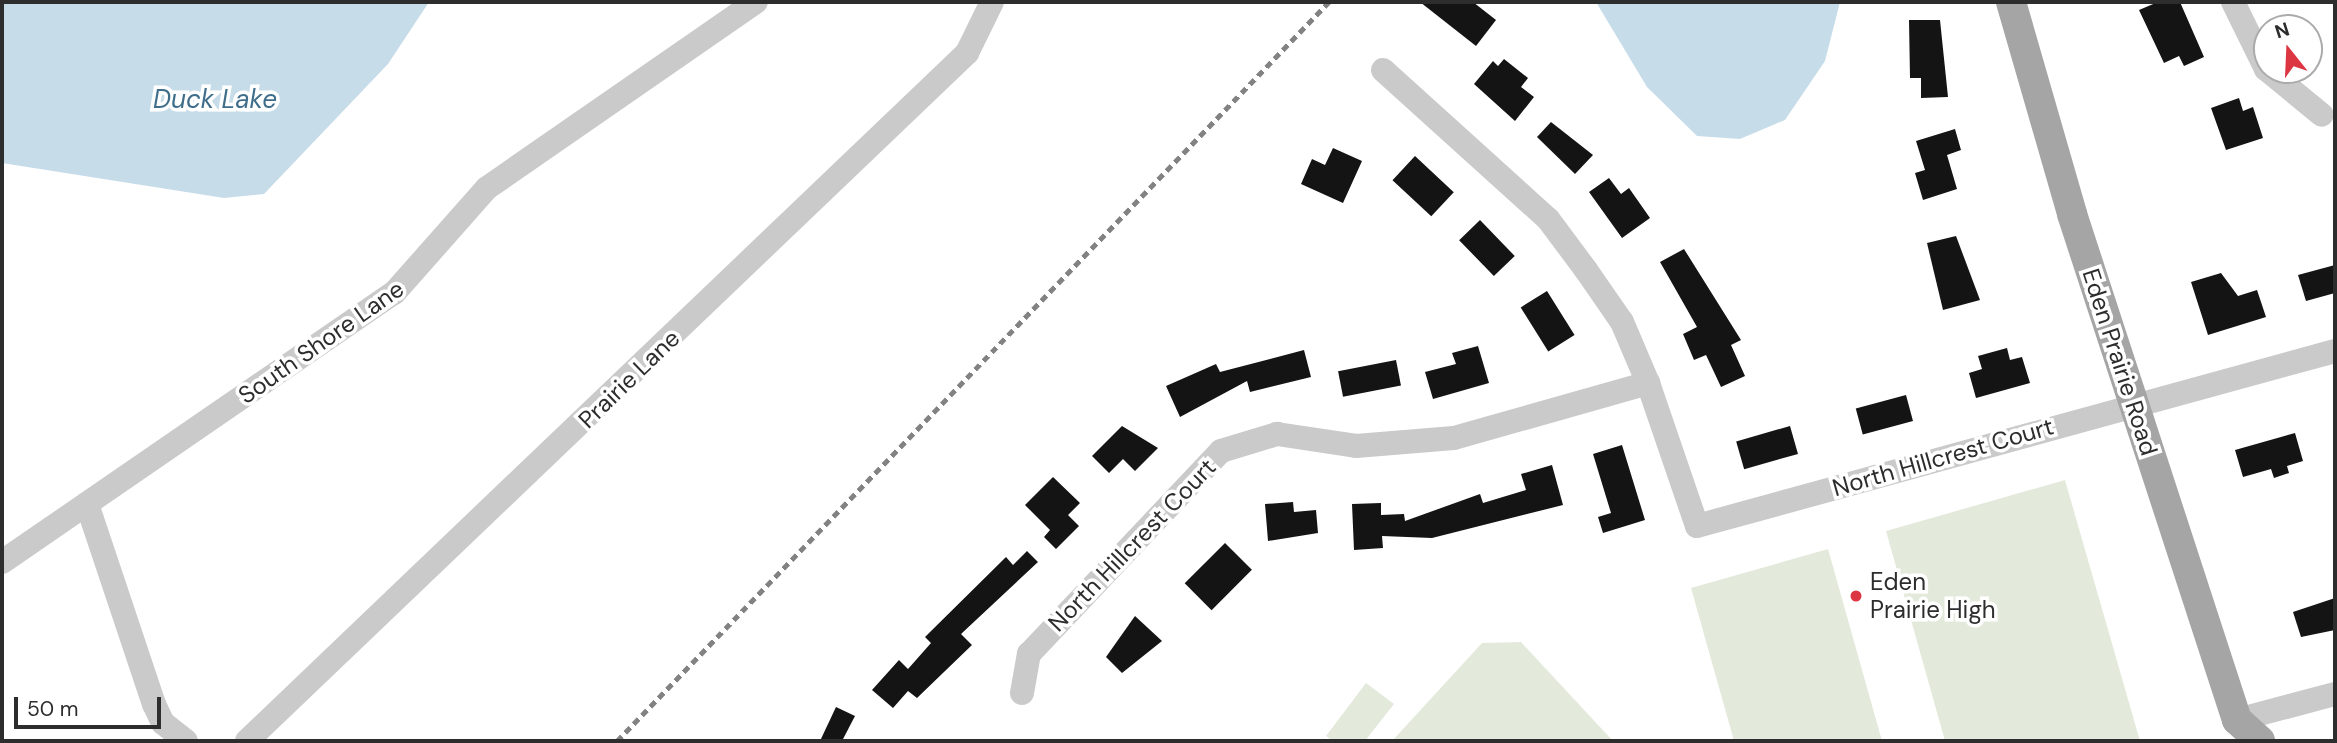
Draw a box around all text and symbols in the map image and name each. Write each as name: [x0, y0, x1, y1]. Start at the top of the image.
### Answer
north arrow: [2253, 14, 2323, 84]
text: N: [2272, 16, 2292, 44]
water label: Duck Lake: [153, 84, 277, 116]
street label: Eden Prairie Road: [2076, 265, 2164, 459]
street label: South Shore Lane: [233, 274, 409, 410]
street label: Prairie Lane: [572, 324, 686, 434]
street label: North Hillcrest Court: [1829, 412, 2057, 502]
street label: North Hillcrest Court: [1042, 453, 1222, 637]
place label: Eden Prairie High: [1870, 568, 1996, 624]
marker: Eden Prairie High: [1848, 588, 1864, 604]
scale bar: [18, 684, 164, 728]
text: 50 m: [27, 695, 78, 723]

